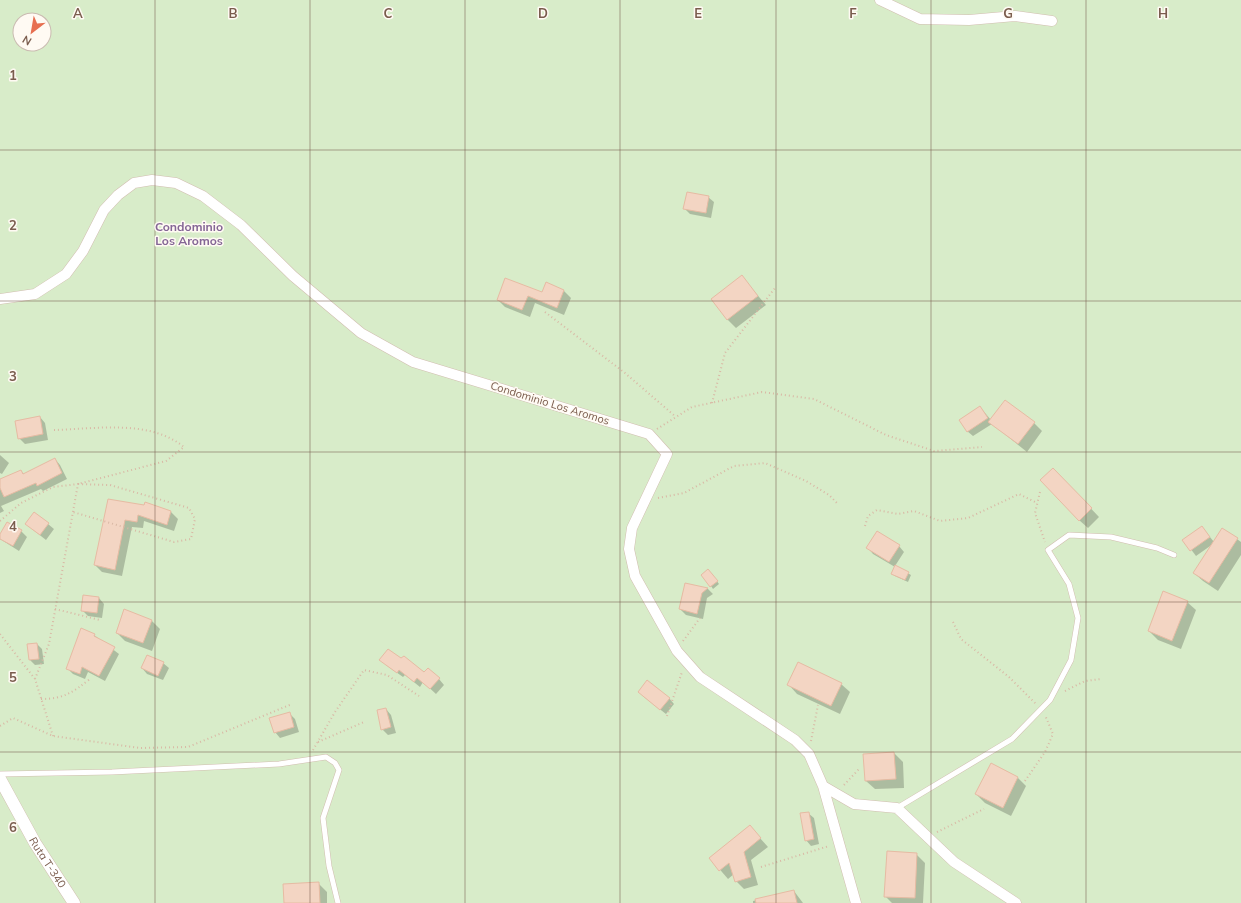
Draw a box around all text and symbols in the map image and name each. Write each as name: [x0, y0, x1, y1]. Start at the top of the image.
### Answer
text: A: [73, 5, 83, 21]
text: B: [229, 5, 238, 21]
text: C: [384, 5, 393, 21]
text: D: [538, 5, 548, 21]
text: E: [694, 5, 702, 21]
text: F: [849, 5, 857, 21]
text: G: [1003, 5, 1013, 21]
text: H: [1158, 5, 1168, 21]
north arrow: [12, 12, 52, 52]
text: N: [20, 32, 34, 49]
text: 1: [9, 67, 17, 83]
text: 2: [9, 217, 17, 233]
district label: Condominio Los Aromos: [155, 219, 223, 248]
text: 3: [9, 368, 17, 384]
street label: Condominio Los Aromos: [489, 378, 611, 428]
text: 4: [9, 518, 17, 534]
text: 5: [9, 669, 17, 685]
text: 6: [9, 819, 17, 835]
street label: Ruta T-340: [26, 834, 69, 891]

